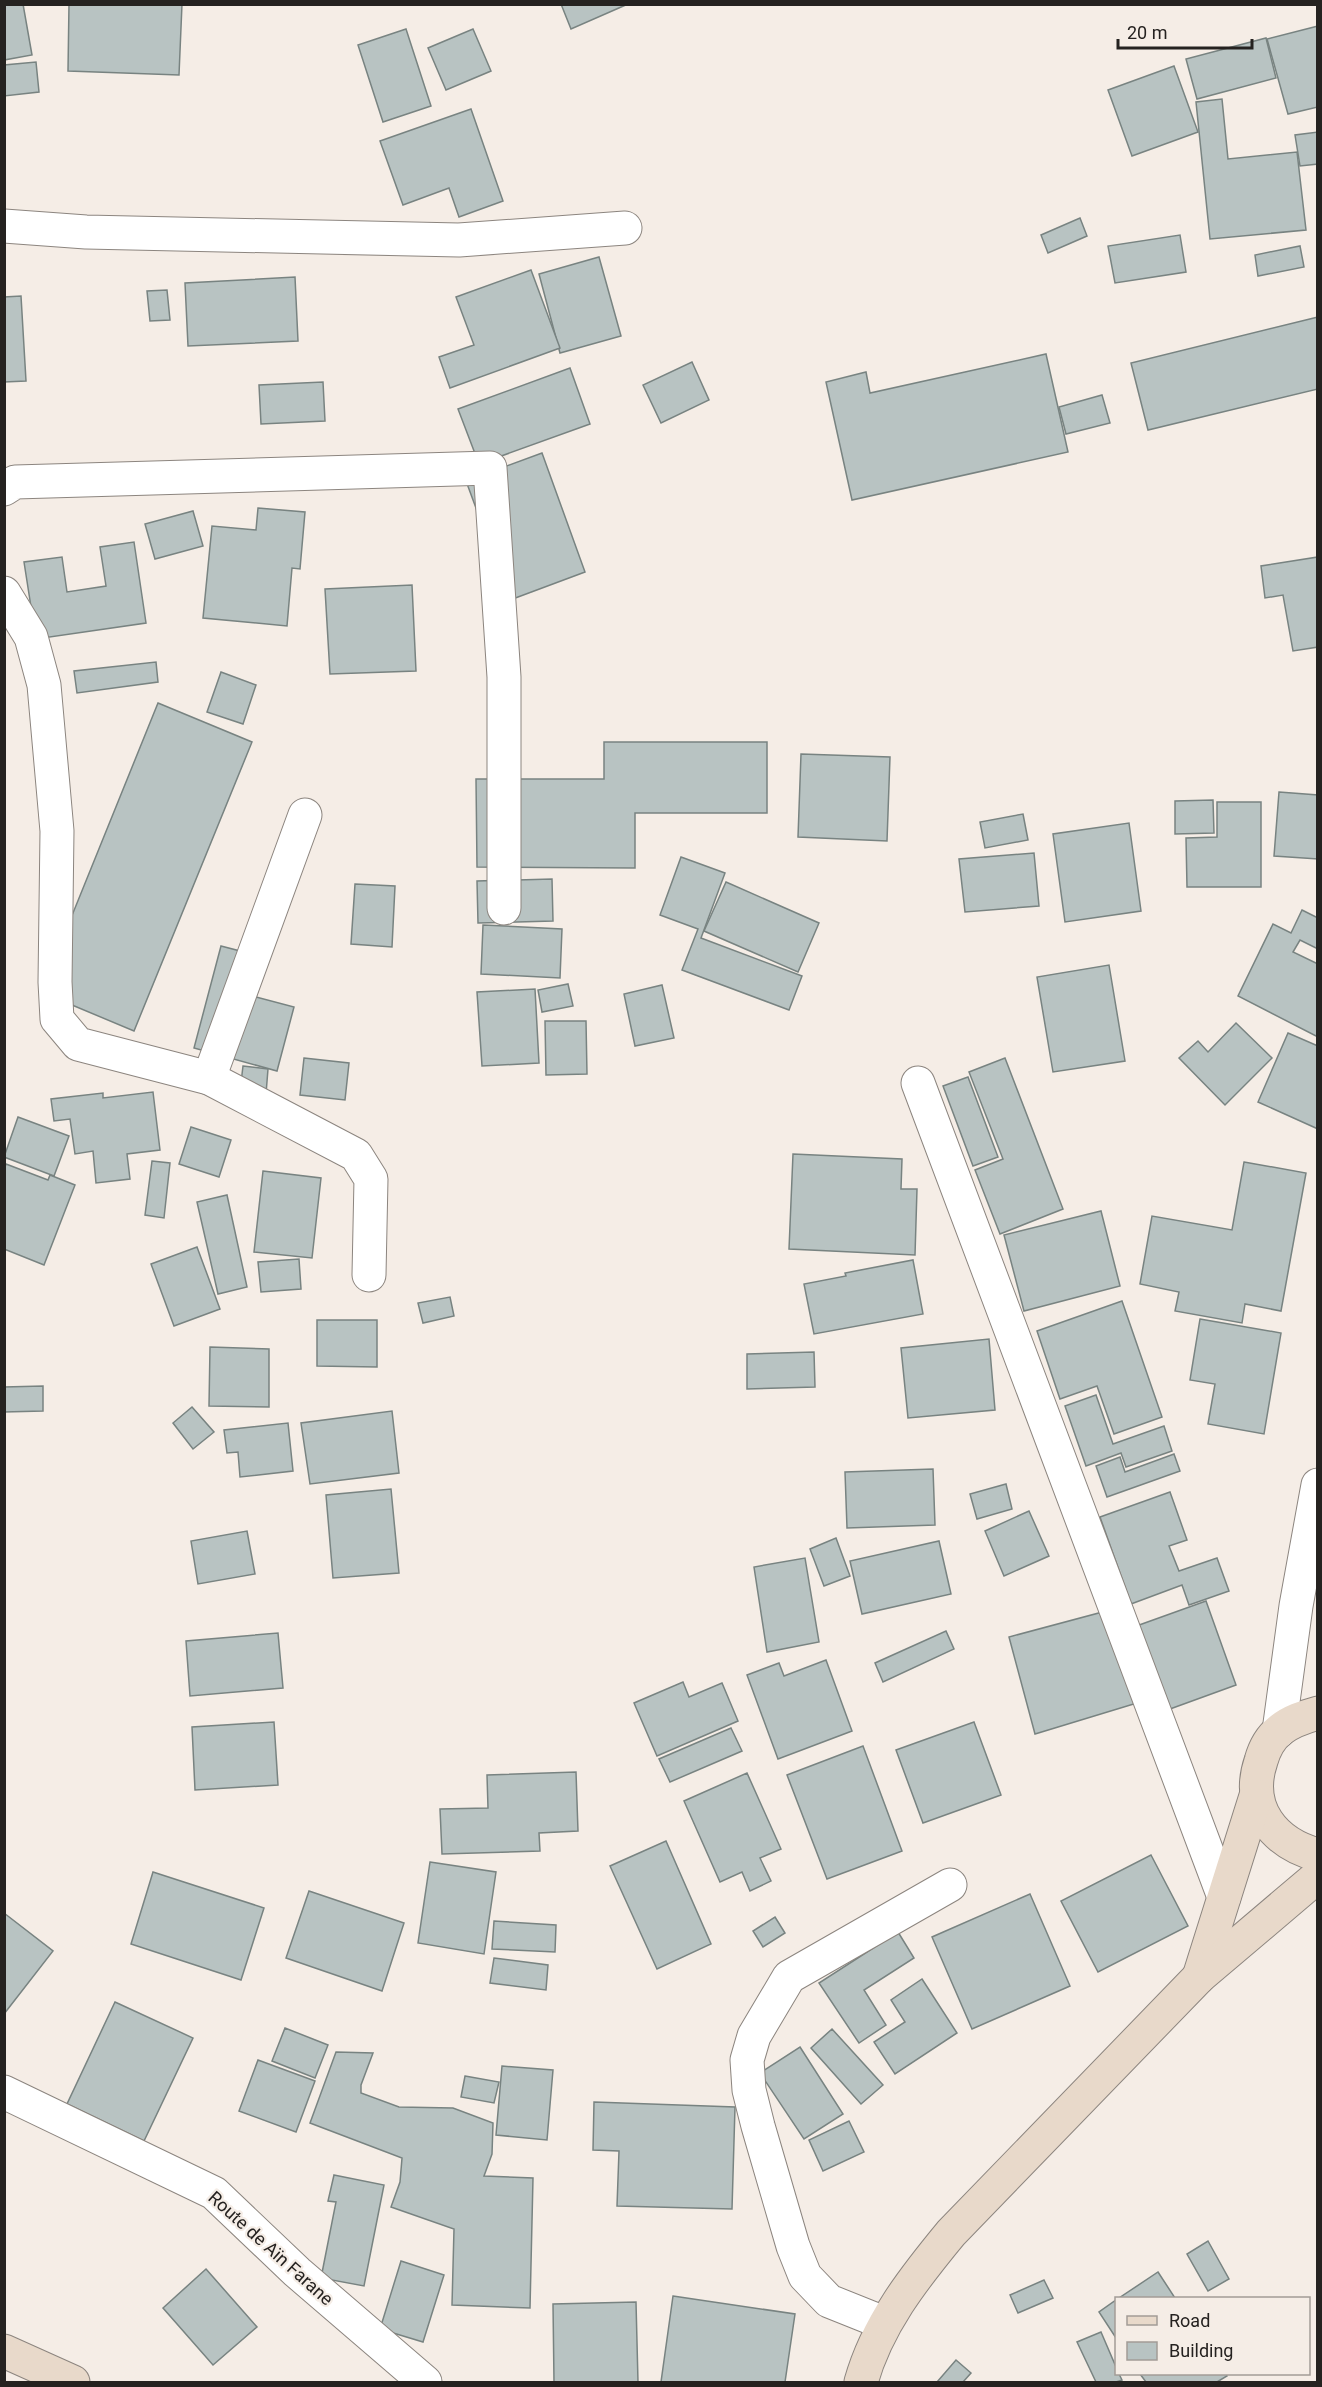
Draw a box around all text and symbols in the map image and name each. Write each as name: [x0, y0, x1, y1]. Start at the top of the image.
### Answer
scale bar: [1118, 12, 1252, 50]
text: 20 m: [1127, 22, 1167, 43]
street label: Route de Aïn Farane: [204, 2187, 338, 2309]
legend: [1115, 2297, 1310, 2375]
text: Road: [1169, 2310, 1210, 2331]
text: Building: [1169, 2340, 1233, 2361]

